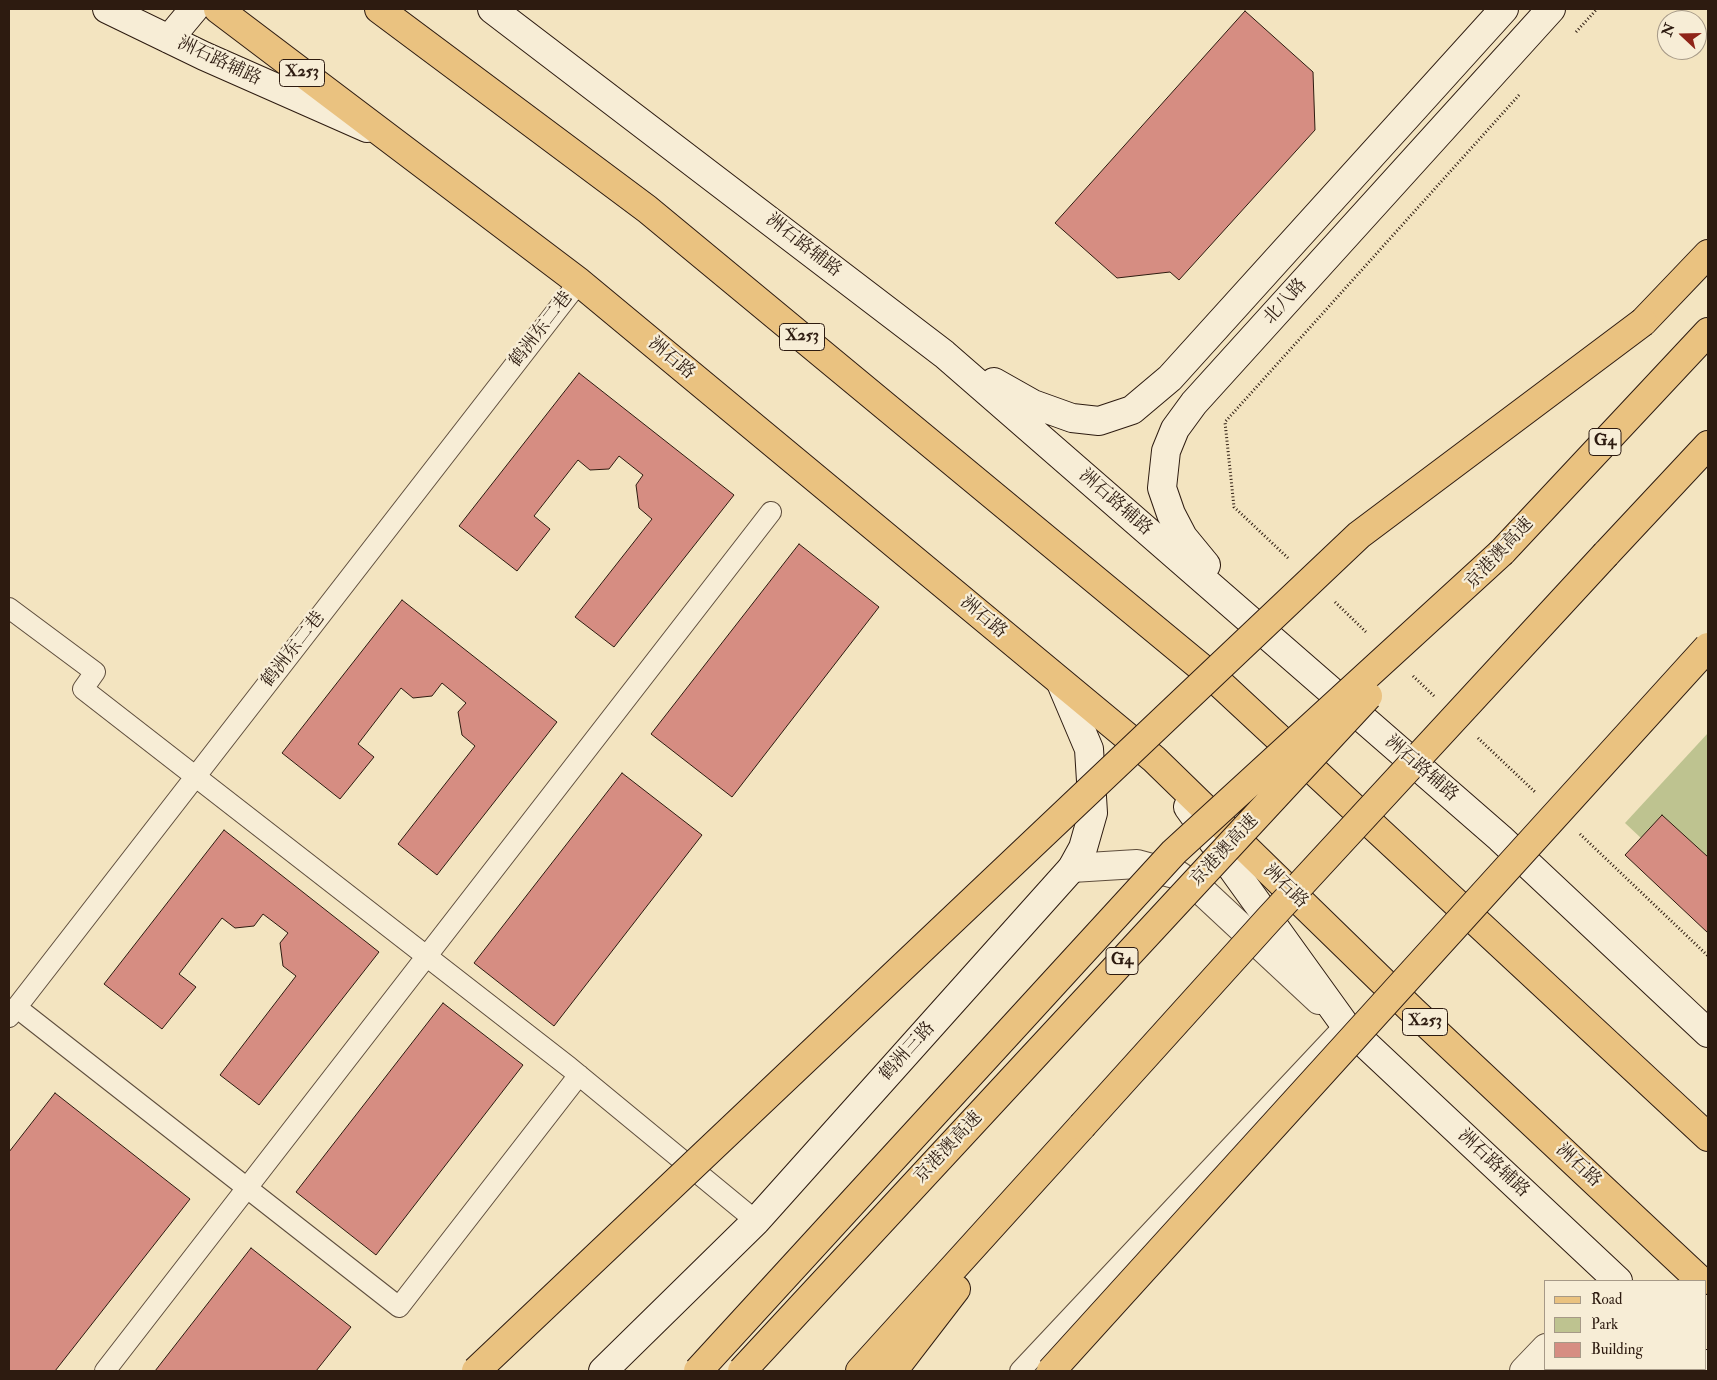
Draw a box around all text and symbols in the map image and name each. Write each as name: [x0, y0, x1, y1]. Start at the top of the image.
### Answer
north arrow: [1657, 10, 1707, 60]
text: N: [1658, 21, 1679, 39]
street label: 洲石路辅路: [174, 33, 264, 91]
road number: X253: [280, 59, 324, 86]
street label: 洲石路辅路: [761, 210, 845, 282]
street label: 北八路: [1260, 275, 1312, 329]
street label: 鹤洲东二巷: [506, 288, 578, 372]
road number: X253: [780, 324, 824, 351]
street label: 洲石路: [643, 333, 699, 385]
road number: G4: [1589, 428, 1621, 456]
street label: 洲石路辅路: [1074, 465, 1156, 541]
street label: 京港澳高速: [1461, 514, 1539, 594]
street label: 洲石路: [955, 592, 1011, 644]
street label: 鹤洲东二巷: [258, 608, 330, 692]
street label: 洲石路辅路: [1380, 731, 1462, 807]
street label: 京港澳高速: [1186, 811, 1264, 891]
street label: 洲石路: [1258, 860, 1312, 914]
road number: G4: [1106, 948, 1138, 974]
road number: X253: [1402, 1009, 1448, 1036]
street label: 鹤洲三路: [876, 1018, 940, 1086]
street label: 京港澳高速: [910, 1108, 988, 1188]
street label: 洲石路辅路: [1453, 1125, 1533, 1203]
street label: 洲石路: [1551, 1140, 1605, 1192]
legend: [1544, 1280, 1707, 1370]
text: Road: [1591, 1290, 1622, 1309]
text: Park: [1591, 1315, 1618, 1334]
text: Building: [1591, 1340, 1643, 1359]

